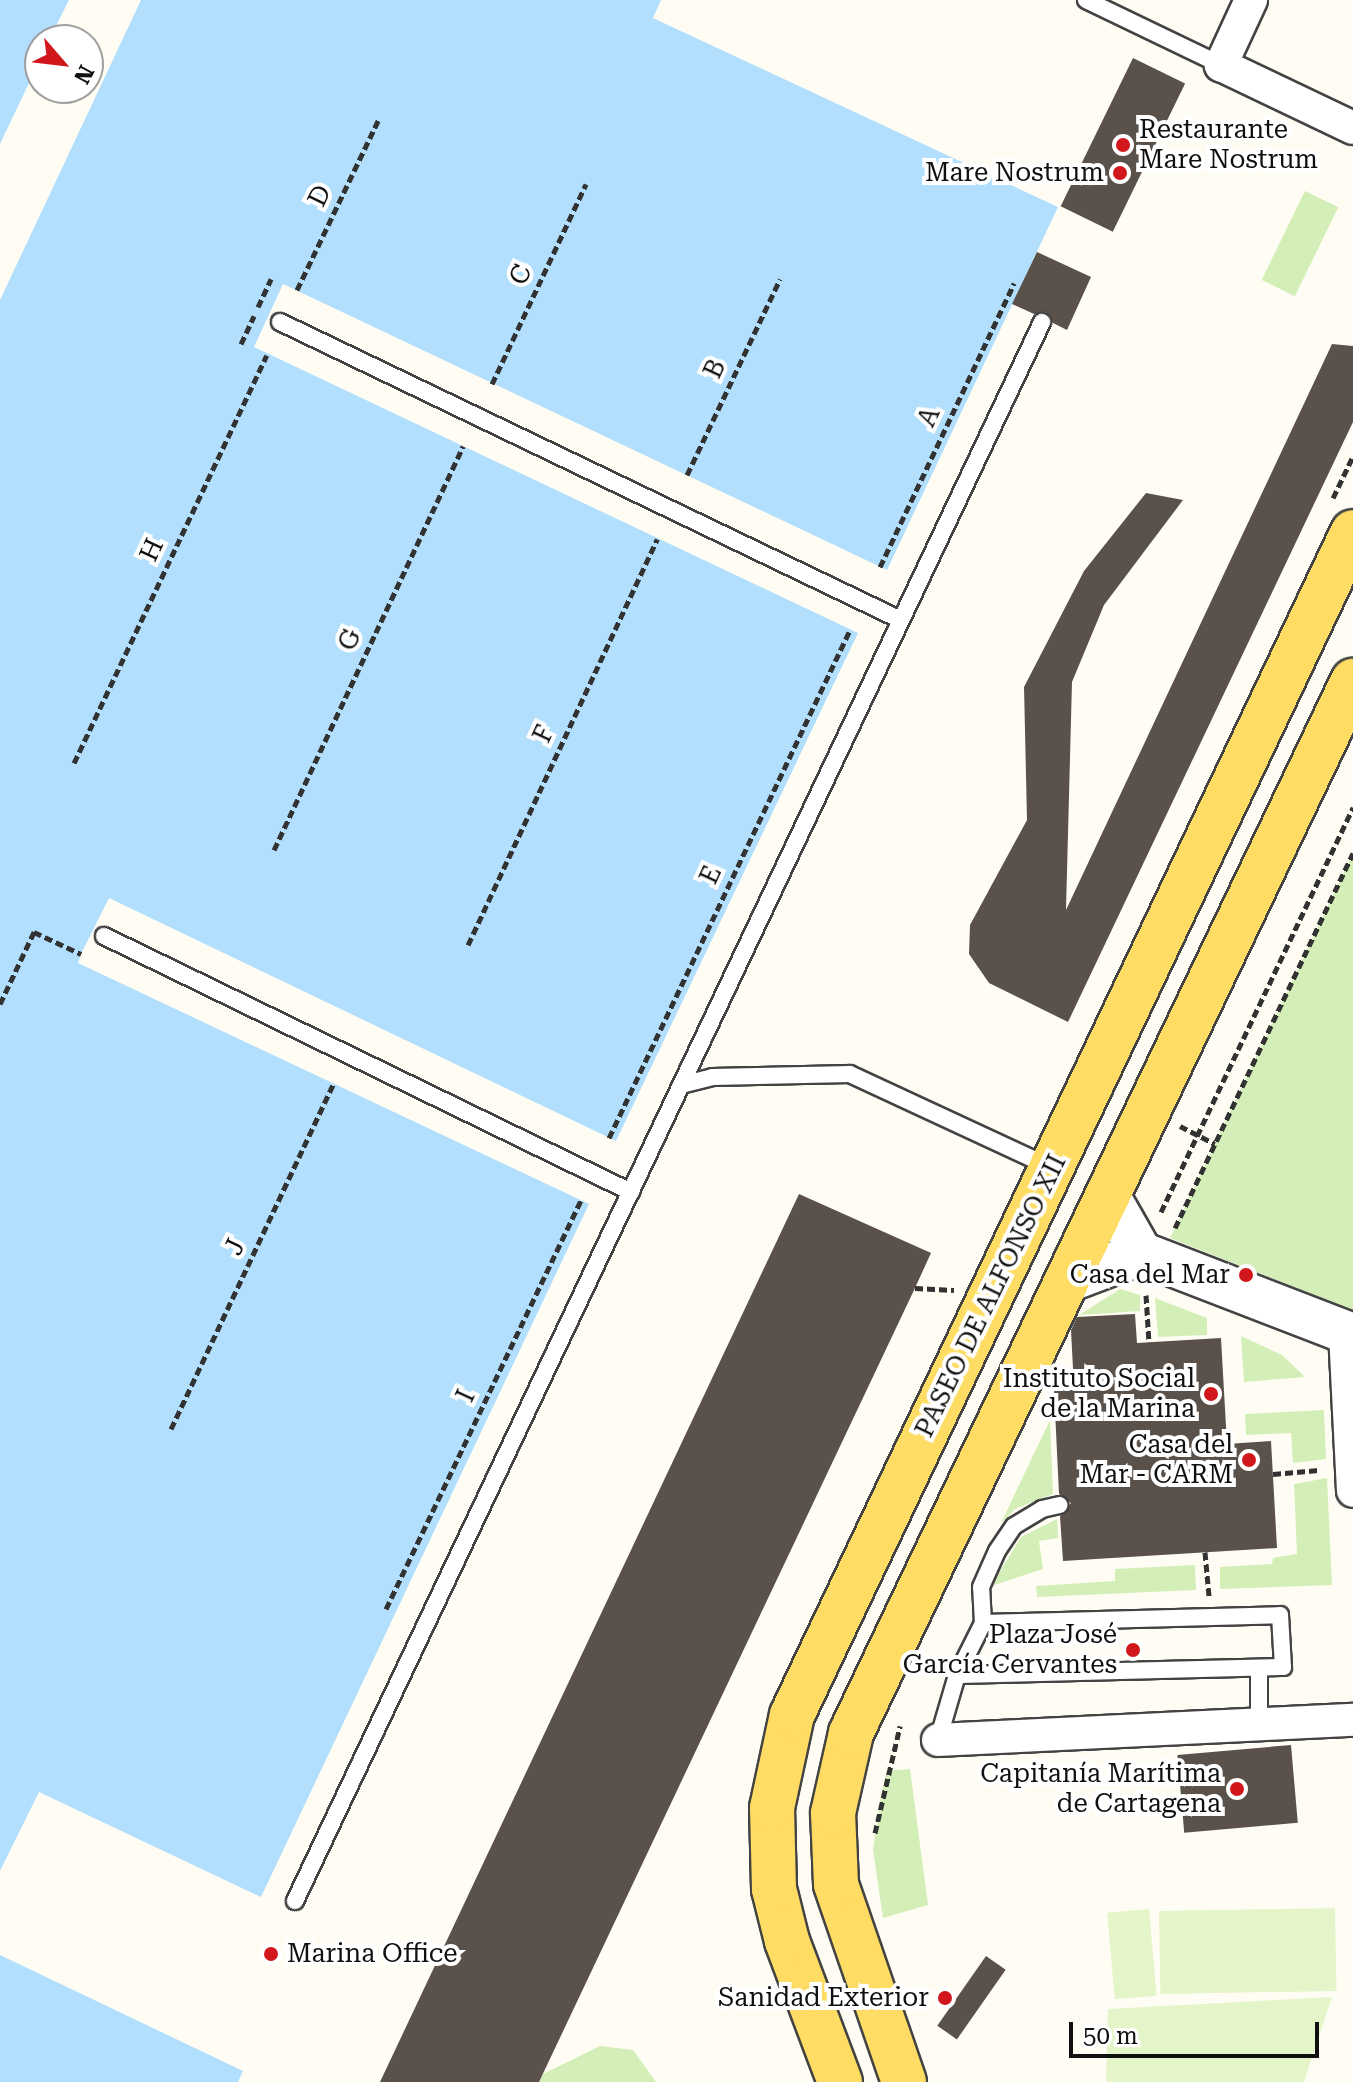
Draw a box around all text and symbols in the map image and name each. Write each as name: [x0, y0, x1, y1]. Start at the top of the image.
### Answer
north arrow: [24, 24, 104, 104]
text: N: [69, 61, 99, 88]
place label: Restaurante Mare Nostrum: [1139, 114, 1318, 176]
marker: Restaurante Mare Nostrum: [1114, 136, 1132, 154]
place label: Mare Nostrum: [925, 157, 1104, 189]
marker: Mare Nostrum: [1111, 164, 1129, 182]
street label: D: [302, 180, 338, 212]
street label: C: [503, 260, 539, 290]
street label: B: [697, 355, 733, 383]
street label: A: [911, 402, 947, 432]
street label: H: [133, 534, 171, 566]
street label: G: [332, 624, 368, 656]
street label: F: [527, 720, 561, 748]
street label: E: [693, 861, 729, 889]
street label: PASEO DE ALFONSO XII: [909, 1150, 1073, 1442]
street label: J: [218, 1234, 252, 1260]
place label: Casa del Mar: [1070, 1259, 1230, 1291]
marker: Casa del Mar: [1237, 1266, 1255, 1284]
place label: Instituto Social de la Marina: [1003, 1363, 1195, 1424]
street label: I: [450, 1385, 482, 1407]
marker: Instituto Social de la Marina: [1202, 1385, 1220, 1403]
place label: Casa del Mar - CARM: [1079, 1429, 1233, 1490]
marker: Casa del Mar - CARM: [1240, 1451, 1258, 1469]
place label: Plaza José García Cervantes: [903, 1619, 1117, 1680]
marker: Plaza José García Cervantes: [1124, 1641, 1142, 1659]
place label: Capitanía Marítima de Cartagena: [980, 1758, 1221, 1820]
marker: Capitanía Marítima de Cartagena: [1228, 1780, 1246, 1798]
place label: Marina Office: [287, 1938, 458, 1970]
marker: Marina Office: [262, 1945, 280, 1963]
place label: Sanidad Exterior: [718, 1982, 929, 2014]
marker: Sanidad Exterior: [936, 1989, 954, 2007]
scale bar: [1073, 2006, 1323, 2056]
text: 50 m: [1083, 2022, 1138, 2050]

